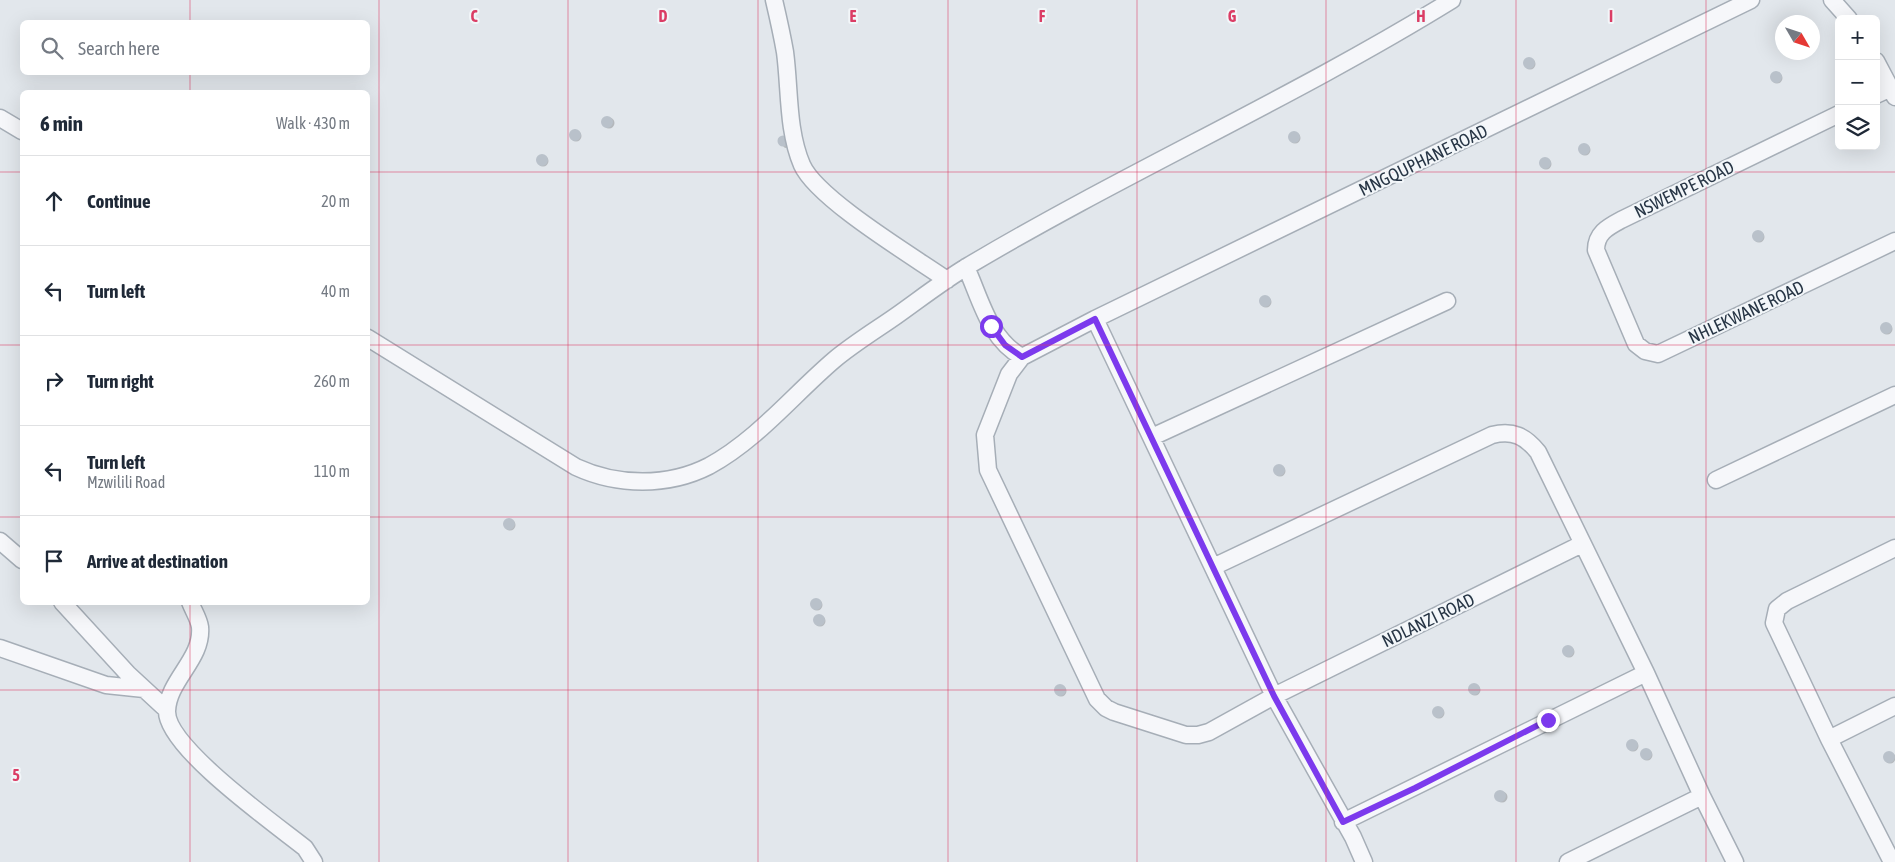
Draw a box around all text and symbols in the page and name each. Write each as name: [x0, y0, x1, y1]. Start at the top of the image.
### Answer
text: C: [470, 7, 478, 25]
text: D: [659, 7, 668, 25]
text: E: [850, 7, 857, 25]
text: F: [1039, 7, 1046, 25]
text: G: [1228, 7, 1237, 25]
text: H: [1416, 7, 1426, 25]
text: I: [1609, 7, 1613, 25]
north arrow: [1775, 15, 1820, 60]
map controls: [1835, 15, 1880, 150]
button: +: [1835, 15, 1880, 60]
search box: [20, 20, 370, 75]
icon: search: [38, 34, 66, 62]
text: Search here: [78, 37, 160, 59]
button: −: [1835, 60, 1880, 105]
button: layers: [1835, 105, 1880, 150]
text: 6 min: [40, 111, 83, 135]
text: Walk · 430 m: [276, 114, 350, 132]
street label: MNGQUPHANE ROAD: [1355, 120, 1491, 200]
street label: NSWEMPE ROAD: [1631, 156, 1737, 222]
icon: ahead: [40, 187, 68, 215]
text: Continue: [87, 190, 151, 212]
text: 20 m: [321, 192, 350, 210]
street label: NHLEKWANE ROAD: [1685, 276, 1807, 348]
icon: left: [40, 277, 68, 305]
text: Turn left: [87, 280, 145, 302]
text: 40 m: [321, 282, 350, 300]
route start: [980, 315, 1003, 338]
icon: right: [40, 367, 68, 395]
text: Turn right: [87, 370, 154, 392]
text: 260 m: [314, 372, 350, 390]
text: Turn left: [87, 451, 145, 473]
icon: left: [40, 457, 68, 485]
text: 110 m: [314, 462, 350, 480]
text: Mzwilili Road: [87, 473, 165, 491]
icon: arrive: [40, 547, 68, 575]
text: Arrive at destination: [87, 550, 228, 572]
street label: NDLANZI ROAD: [1378, 589, 1478, 651]
route end: [1537, 709, 1560, 732]
text: 5: [12, 766, 20, 784]

